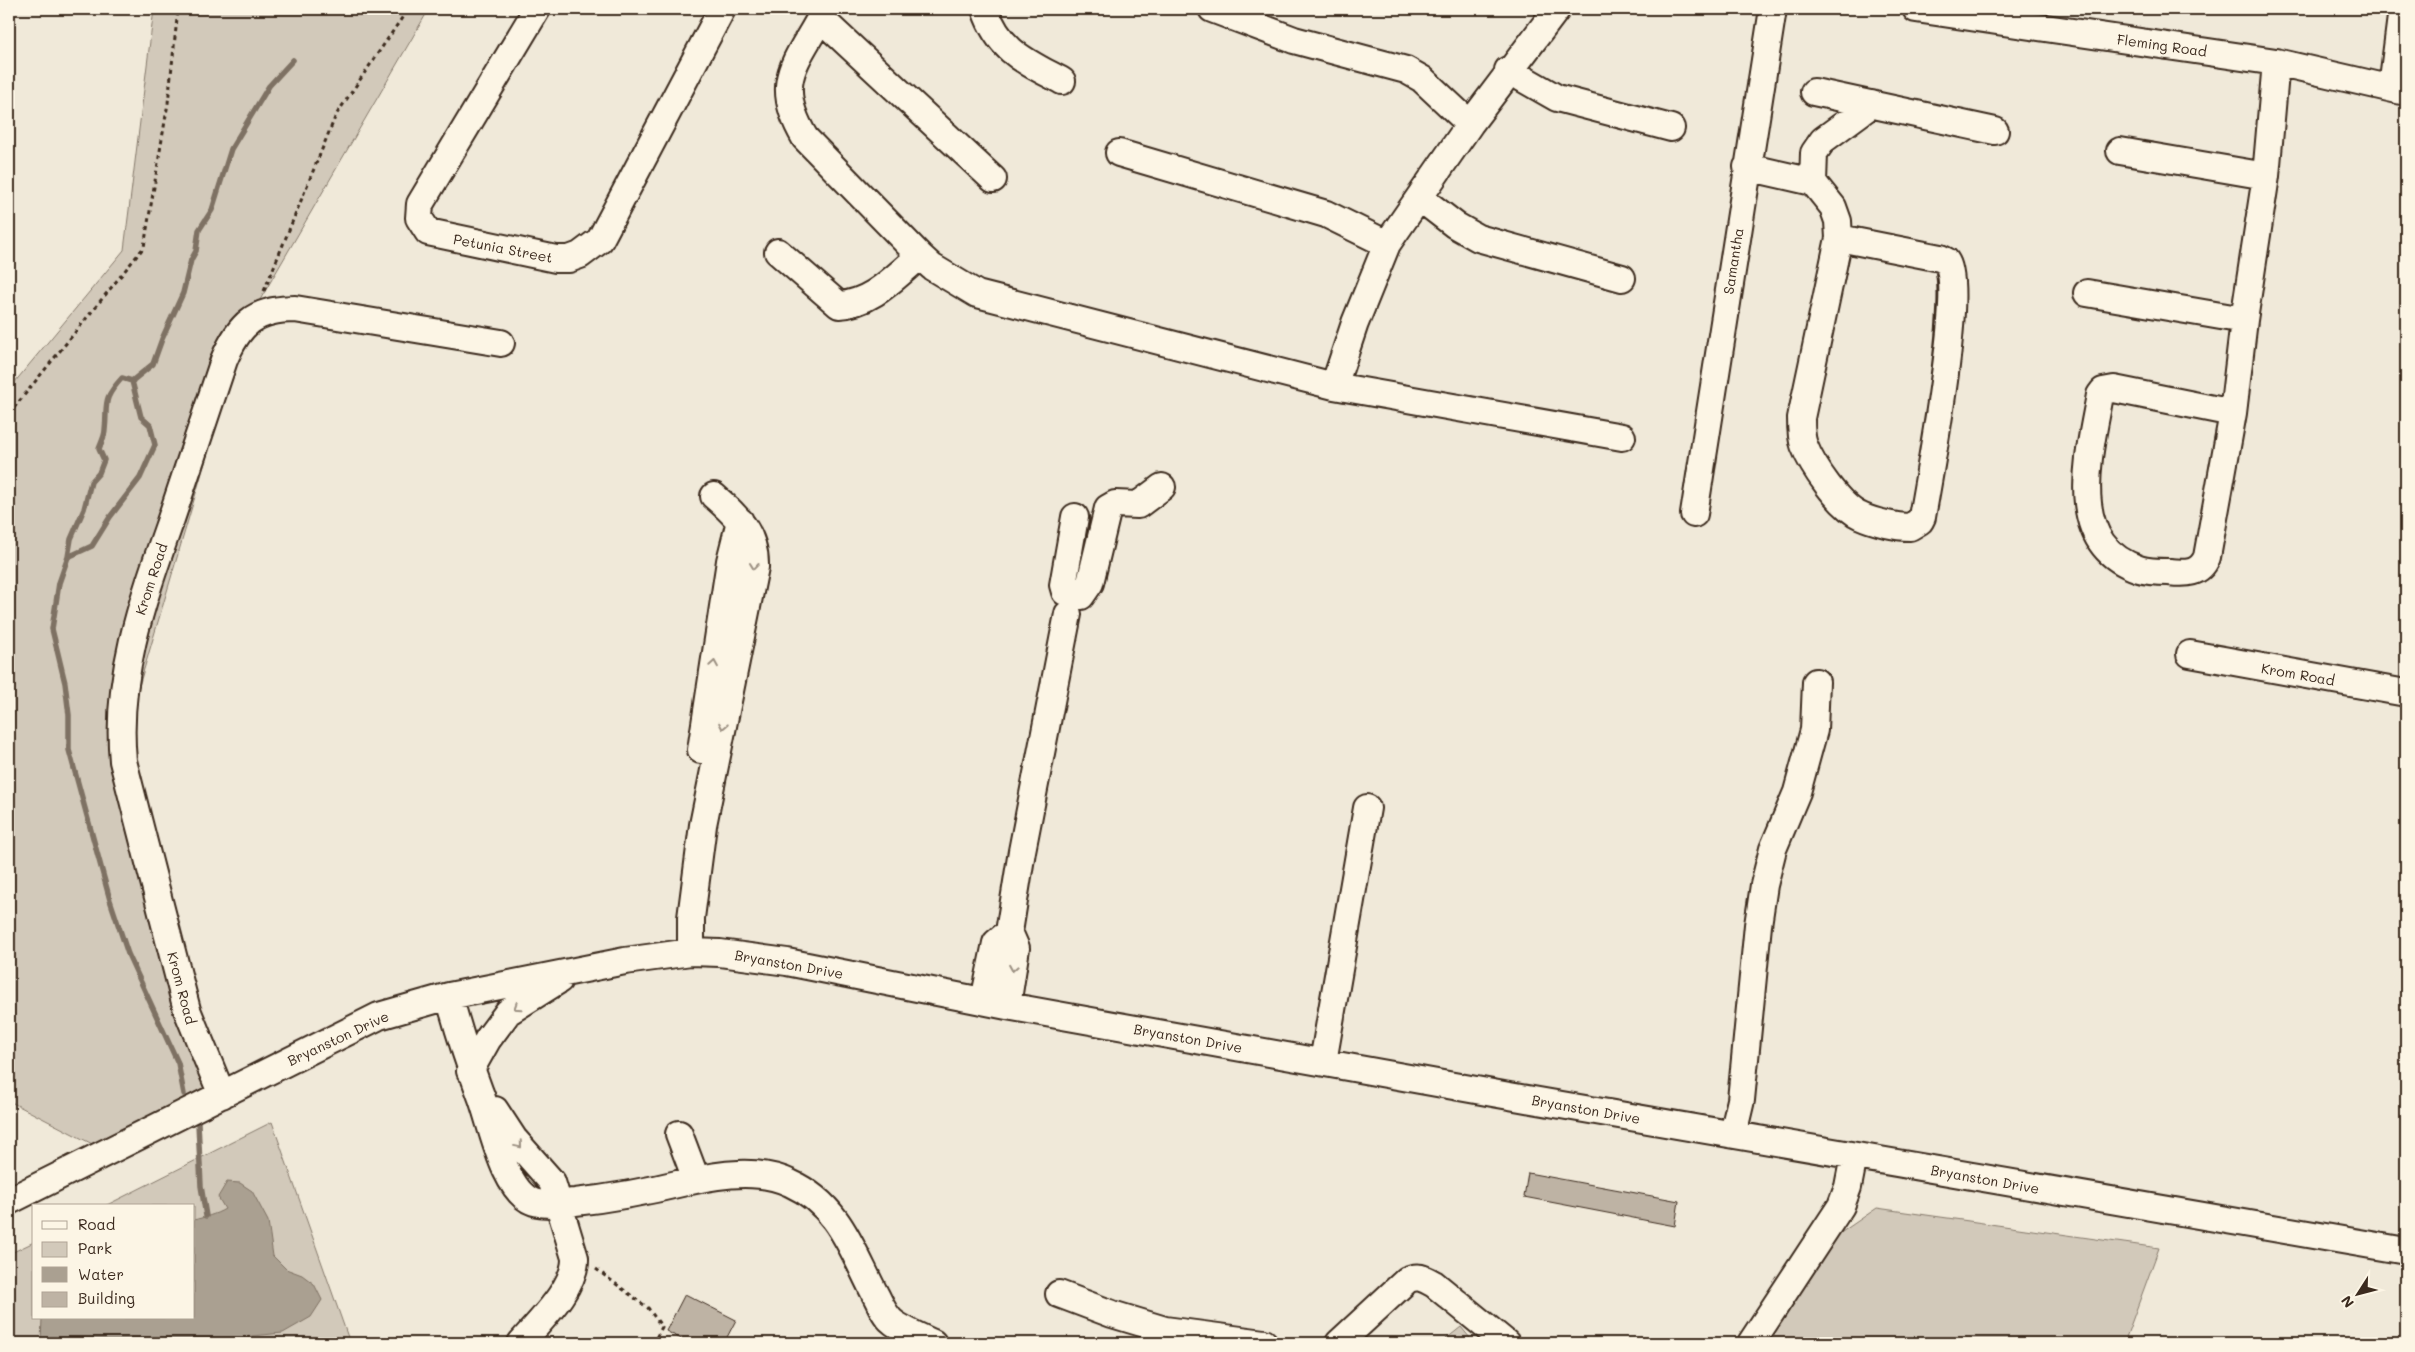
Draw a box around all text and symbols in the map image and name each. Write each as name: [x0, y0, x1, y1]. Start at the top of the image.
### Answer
street label: Fleming Road: [2116, 29, 2208, 61]
street label: Samantha: [1718, 226, 1748, 296]
street label: Petunia Street: [452, 229, 554, 267]
street label: Krom Road: [130, 541, 172, 617]
one-way arrow: [749, 563, 760, 571]
street label: Krom Road: [2260, 658, 2336, 690]
one-way arrow: [709, 660, 719, 668]
one-way arrow: [718, 721, 729, 730]
street label: Bryanston Drive: [733, 945, 845, 983]
street label: Krom Road: [163, 950, 201, 1026]
one-way arrow: [1008, 964, 1019, 972]
one-way arrow: [513, 1001, 522, 1010]
street label: Bryanston Drive: [284, 1006, 392, 1070]
street label: Bryanston Drive: [1132, 1019, 1244, 1057]
street label: Bryanston Drive: [1530, 1090, 1642, 1128]
one-way arrow: [514, 1139, 522, 1148]
street label: Bryanston Drive: [1929, 1160, 2041, 1198]
legend: [32, 1204, 195, 1320]
text: Road: [78, 1214, 115, 1234]
text: Park: [78, 1238, 112, 1258]
text: Water: [78, 1264, 124, 1284]
north arrow: [2332, 1270, 2382, 1320]
text: Building: [78, 1288, 135, 1308]
text: N: [2336, 1292, 2358, 1312]

